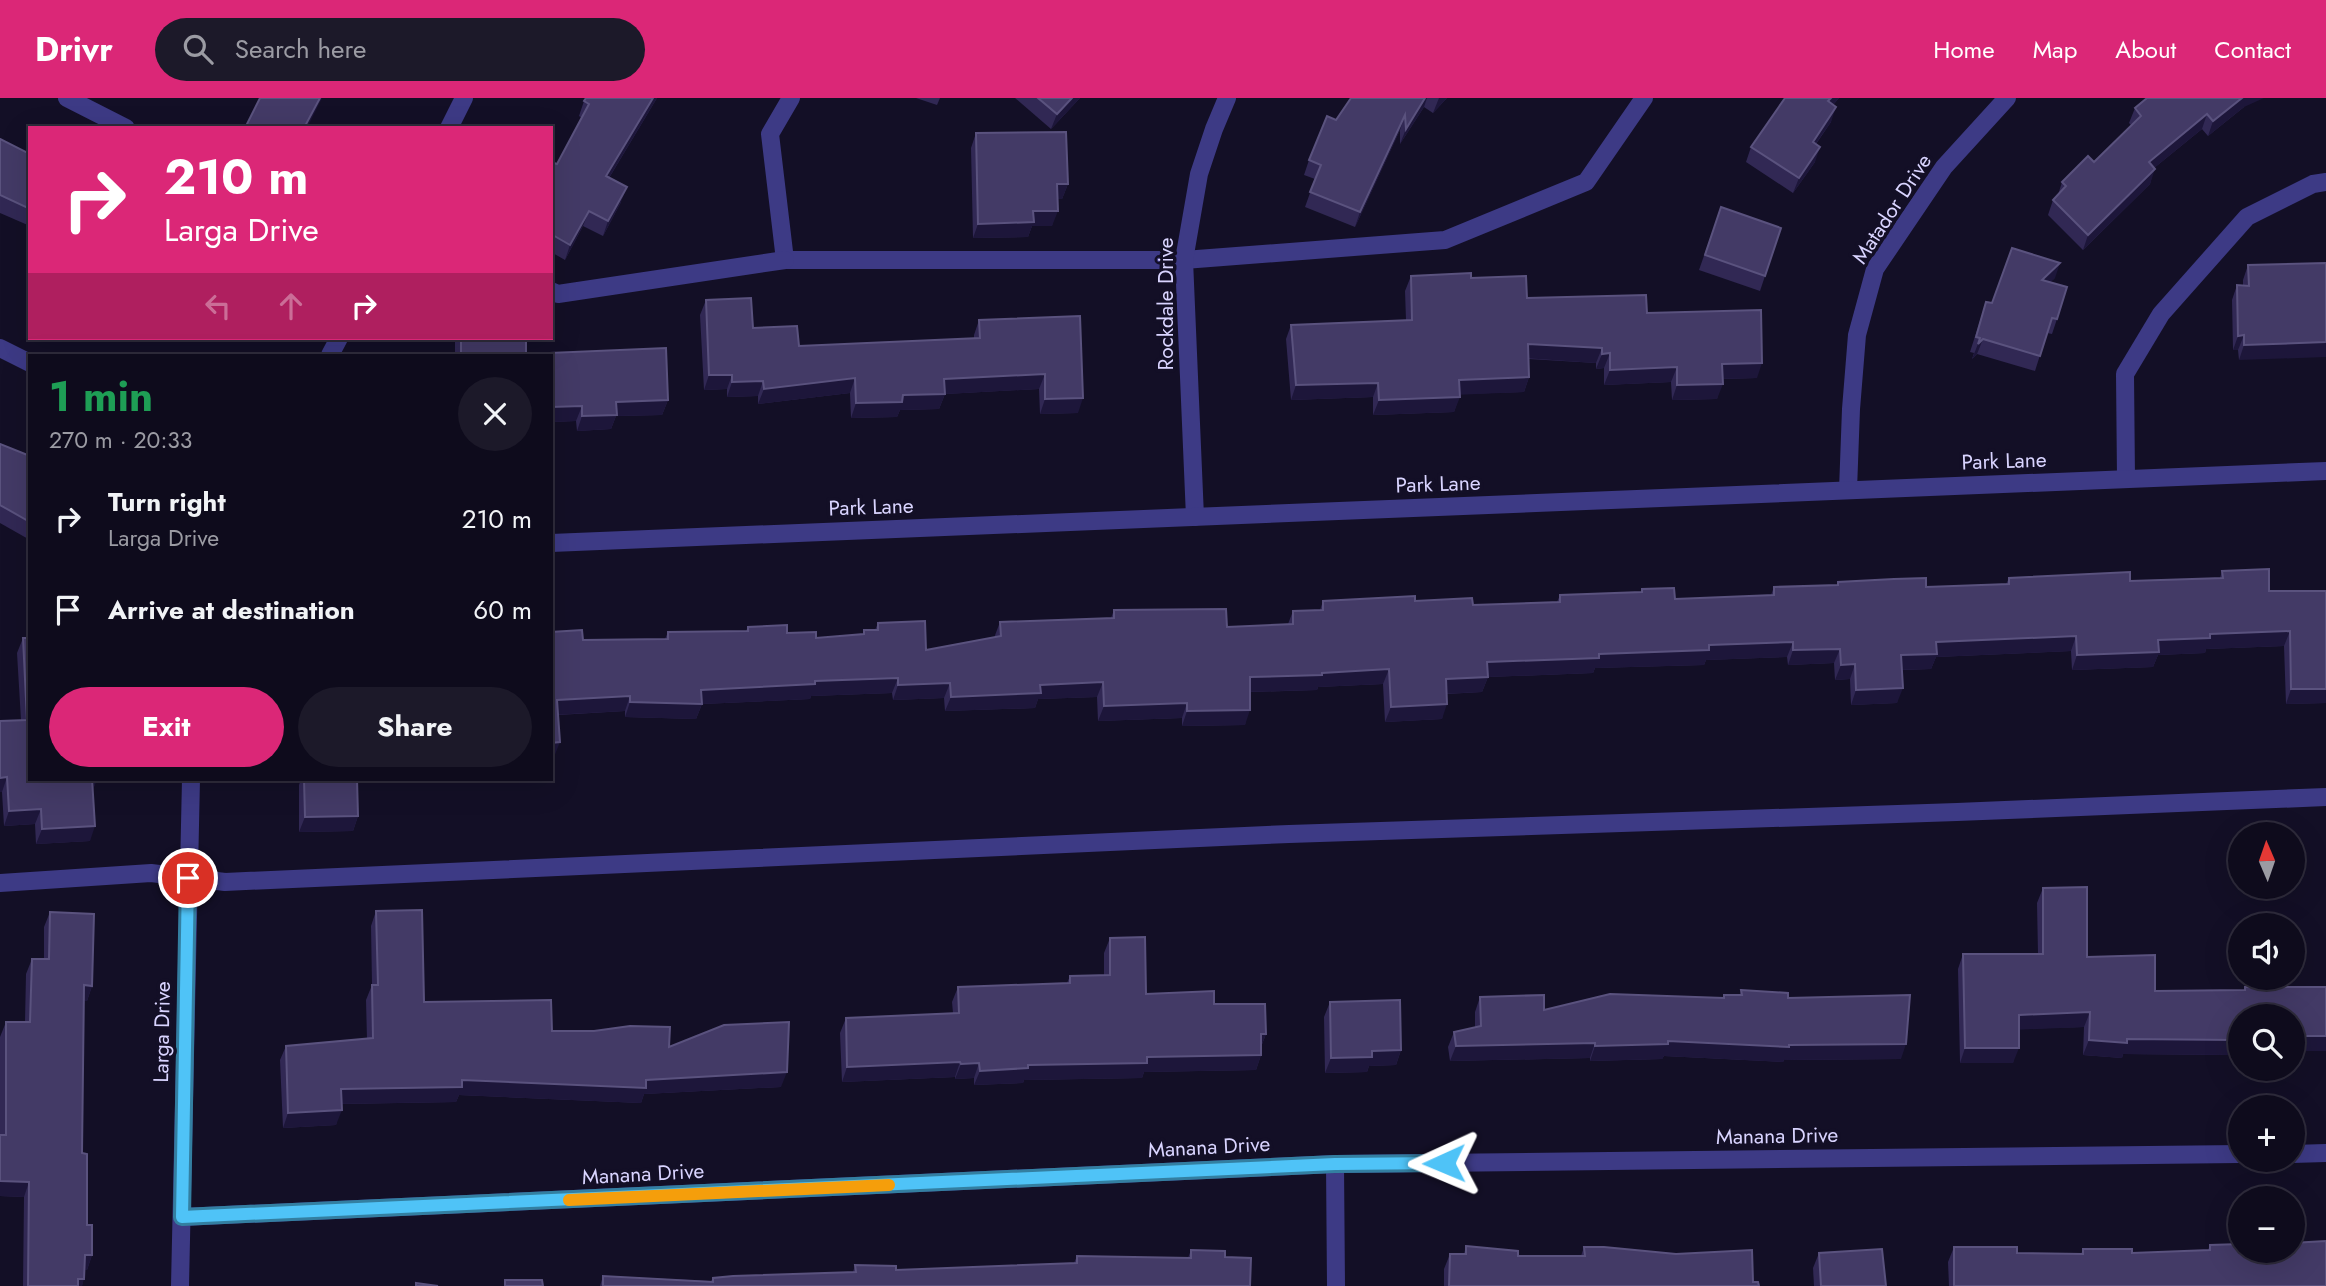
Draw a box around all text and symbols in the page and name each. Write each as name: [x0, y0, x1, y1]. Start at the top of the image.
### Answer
search box: [155, 18, 645, 81]
text: Drivr: [35, 26, 113, 73]
icon: search: [179, 30, 217, 68]
text: Search here: [235, 30, 366, 68]
text: Home: [1933, 32, 1995, 67]
text: Map: [2033, 32, 2077, 67]
text: About: [2115, 32, 2176, 67]
text: Contact: [2214, 32, 2291, 67]
text: 210 m: [164, 142, 308, 212]
street label: Matador Drive: [1845, 148, 1939, 270]
icon: right: [49, 154, 140, 245]
text: Larga Drive: [164, 207, 319, 253]
street label: Rockdale Drive: [1151, 237, 1181, 371]
icon: left: [199, 287, 237, 325]
icon: ahead: [272, 287, 310, 325]
icon: right: [345, 287, 383, 325]
text: 1 min: [49, 366, 153, 427]
button: close: [458, 377, 532, 451]
text: 270 m · 20:33: [49, 423, 192, 457]
street label: Park Lane: [1961, 445, 2047, 477]
street label: Park Lane: [1395, 468, 1481, 500]
text: Turn right: [108, 483, 226, 521]
street label: Park Lane: [828, 491, 914, 523]
icon: right: [49, 500, 87, 538]
text: 210 m: [462, 500, 532, 538]
text: Larga Drive: [108, 521, 219, 555]
icon: arrive: [49, 591, 87, 629]
text: Arrive at destination: [108, 591, 355, 629]
text: 60 m: [473, 591, 532, 629]
button: Exit: [49, 687, 284, 767]
button: Share: [298, 687, 532, 767]
north arrow: [2228, 822, 2305, 900]
map controls: [2228, 822, 2305, 1263]
pin: [158, 848, 218, 908]
icon: arrive: [169, 859, 207, 897]
button: sound: [2228, 913, 2305, 990]
street label: Larga Drive: [146, 981, 178, 1083]
button: search: [2228, 1004, 2305, 1081]
button: +: [2228, 1095, 2305, 1172]
street label: Manana Drive: [1716, 1120, 1839, 1152]
position arrow: [1407, 1126, 1481, 1200]
street label: Manana Drive: [1147, 1129, 1271, 1165]
street label: Manana Drive: [581, 1156, 705, 1192]
button: −: [2228, 1186, 2305, 1263]

